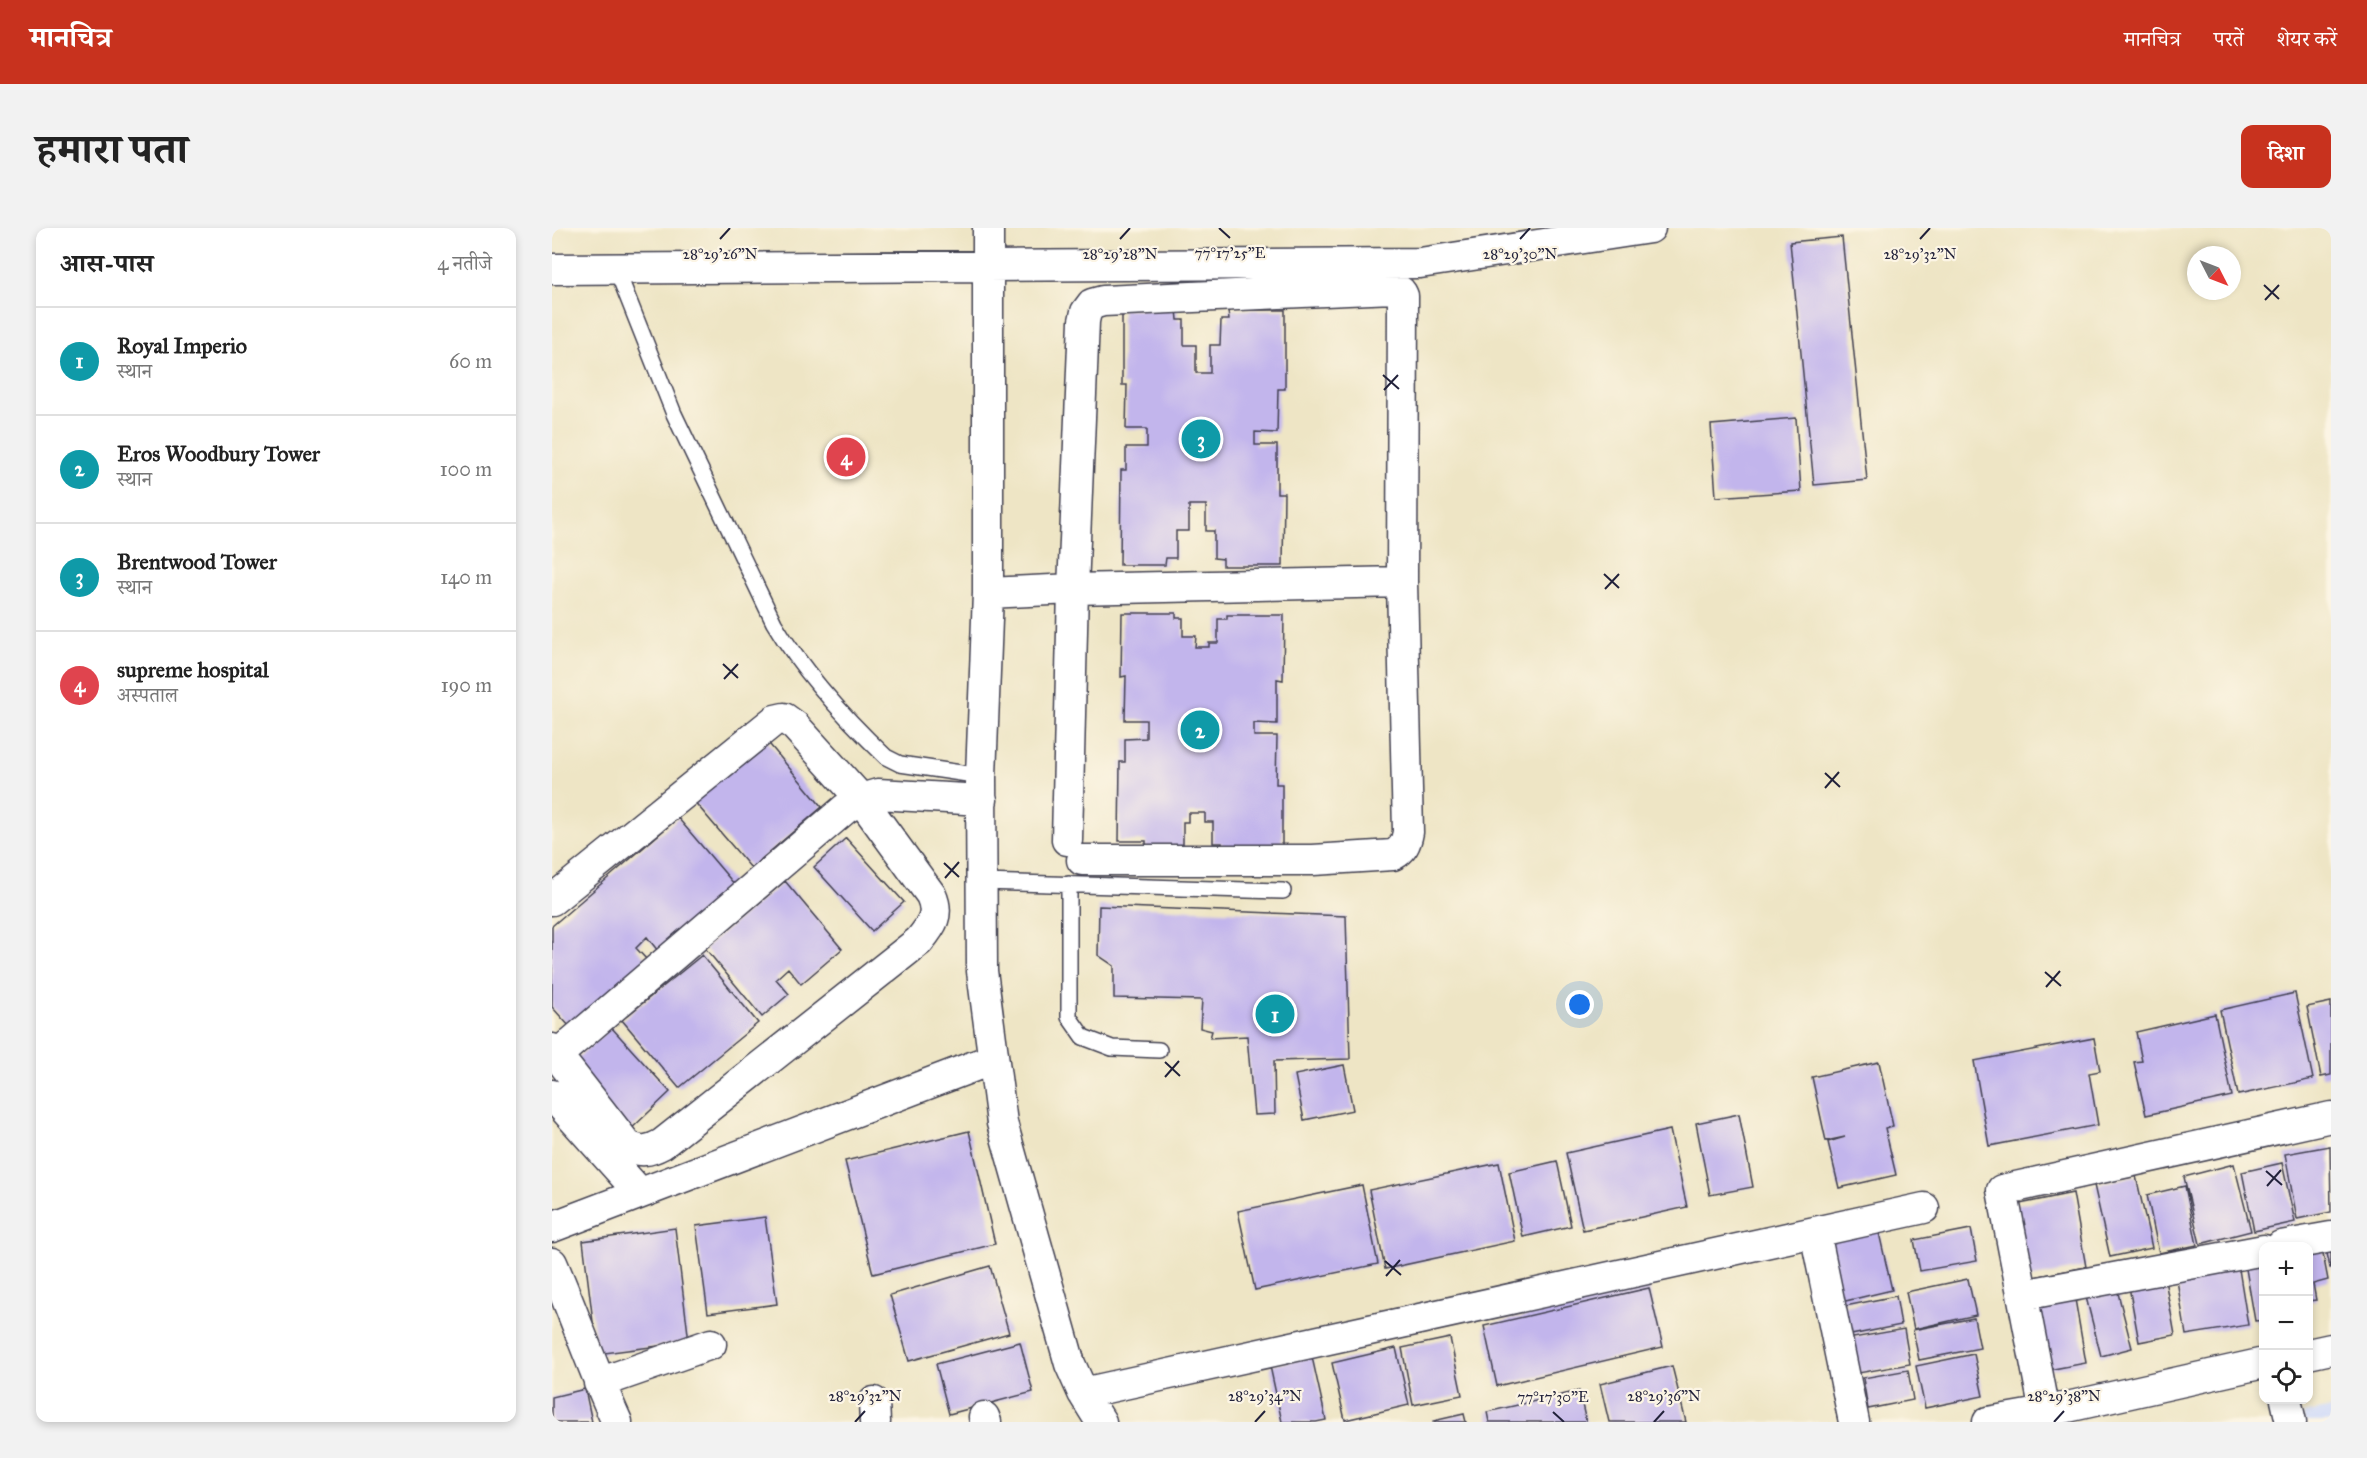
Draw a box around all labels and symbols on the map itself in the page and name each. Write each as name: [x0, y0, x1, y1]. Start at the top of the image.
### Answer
text: 77°17'25"E: [1194, 244, 1266, 262]
text: 28°29'26"N: [683, 245, 758, 263]
text: 28°29'28"N: [1082, 245, 1158, 263]
text: 28°29'30"N: [1483, 245, 1557, 263]
text: 28°29'32"N: [1883, 245, 1957, 263]
north arrow: [2187, 246, 2241, 300]
pin: 3: [1182, 416, 1220, 462]
pin: 4: [826, 434, 866, 480]
pin: 2: [1180, 708, 1220, 752]
your location: [1565, 990, 1594, 1019]
pin: 1: [1256, 992, 1294, 1036]
text: 28°29'32"N: [828, 1387, 902, 1405]
text: 28°29'34"N: [1228, 1387, 1302, 1405]
text: 28°29'36"N: [1627, 1387, 1701, 1405]
text: 28°29'38"N: [2027, 1387, 2101, 1405]
text: 77°17'30"E: [1517, 1388, 1589, 1406]

